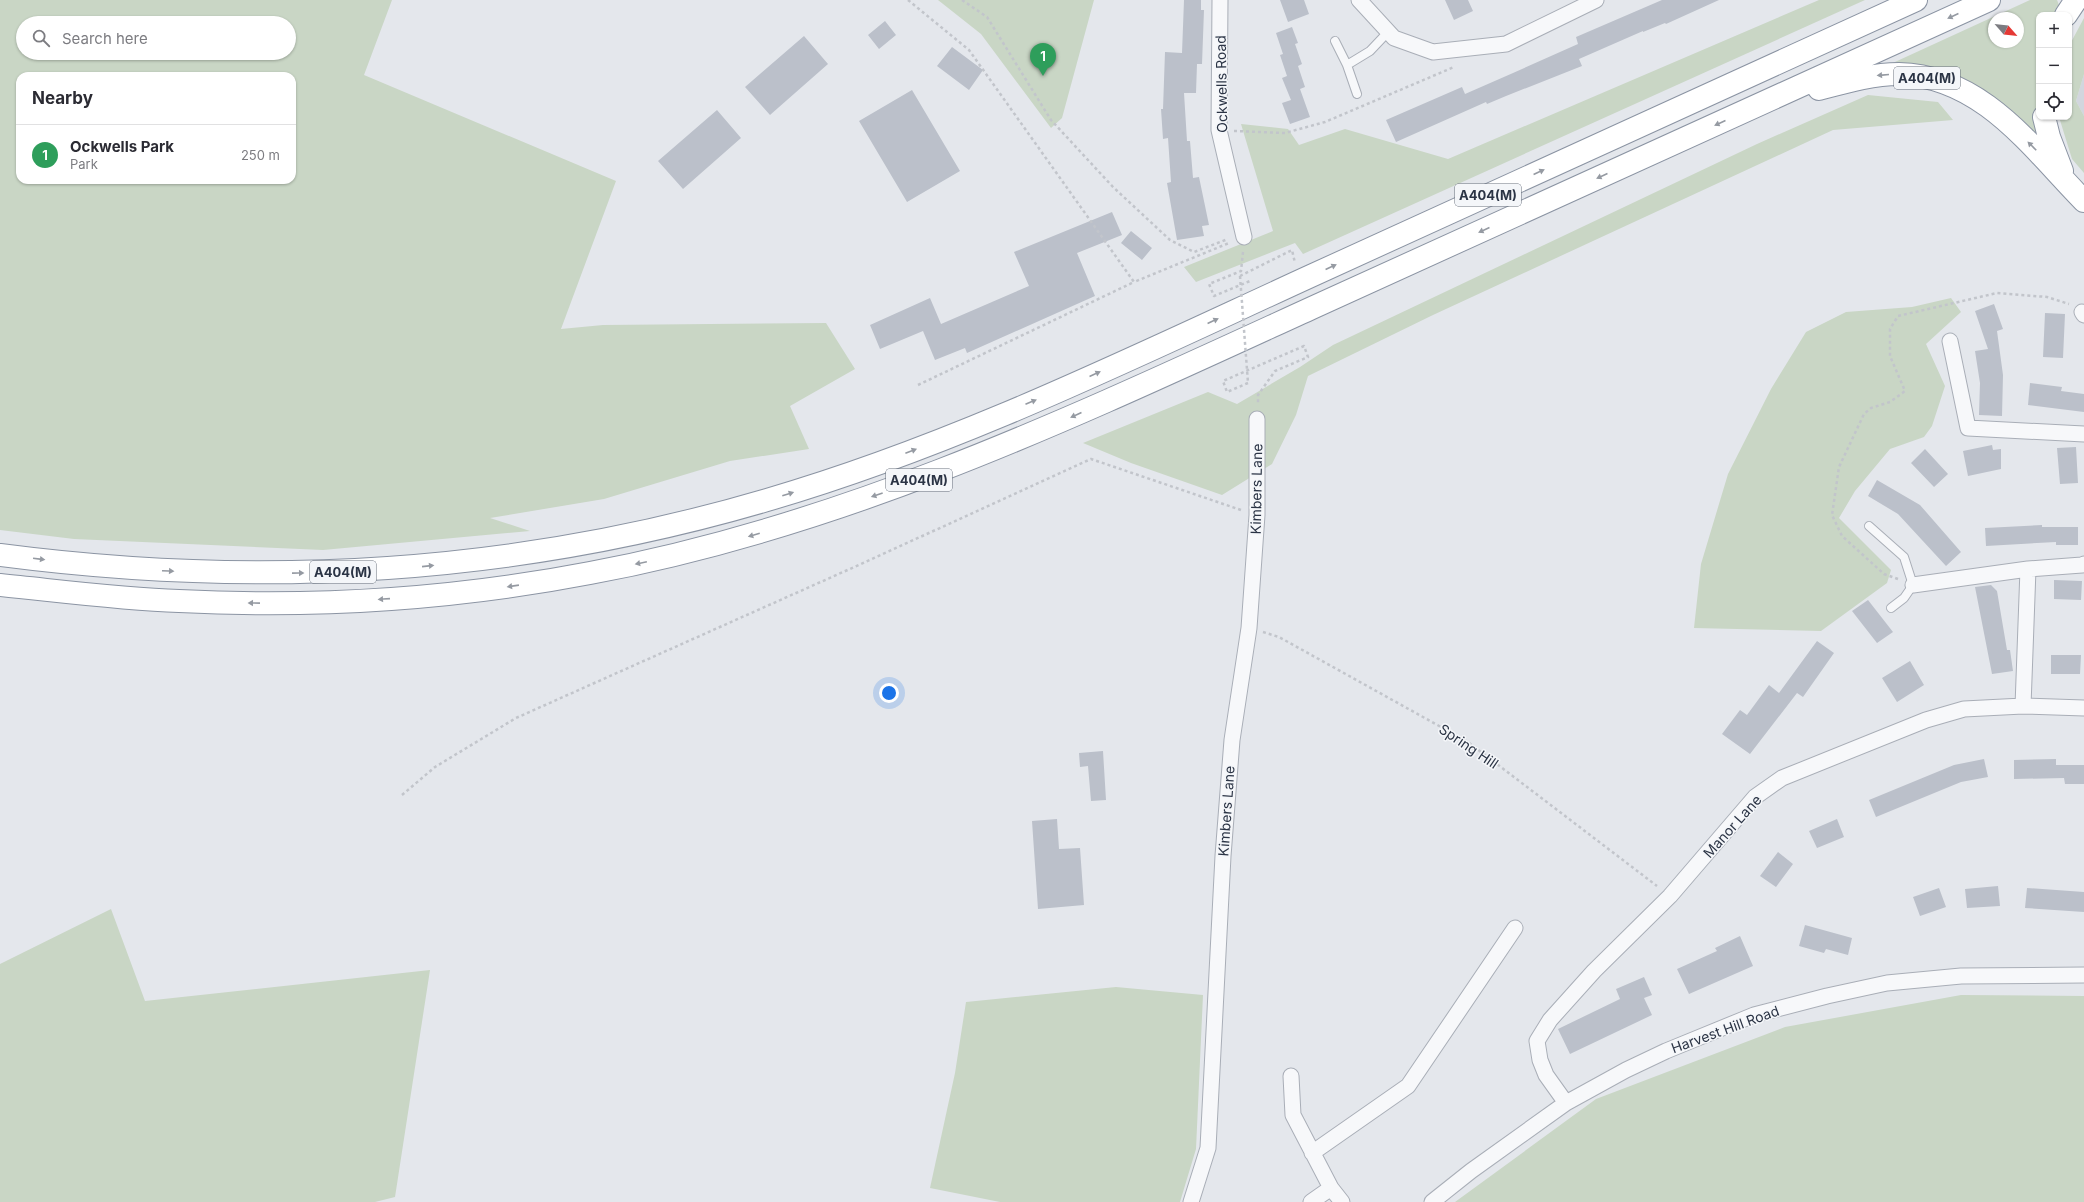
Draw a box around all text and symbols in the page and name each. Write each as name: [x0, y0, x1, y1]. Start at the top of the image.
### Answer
north arrow: [1988, 12, 2024, 48]
map controls: [2036, 12, 2072, 120]
button: +: [2036, 12, 2072, 48]
one-way arrow: [1948, 13, 1959, 19]
search box: [16, 16, 296, 60]
icon: search: [30, 27, 52, 49]
text: Search here: [62, 29, 148, 48]
street label: Ockwells Road: [1212, 35, 1230, 133]
pin: 1: [1030, 43, 1056, 76]
button: −: [2036, 48, 2072, 84]
road number: A404(M): [1894, 67, 1960, 89]
one-way arrow: [1877, 72, 1889, 79]
button: locate: [2036, 84, 2072, 120]
text: Nearby: [32, 88, 93, 108]
one-way arrow: [1714, 120, 1726, 126]
text: Ockwells Park: [70, 137, 174, 156]
one-way arrow: [2027, 141, 2037, 151]
text: 1: [42, 147, 48, 163]
text: 250 m: [241, 147, 280, 163]
text: Park: [70, 156, 98, 172]
one-way arrow: [1533, 169, 1544, 175]
one-way arrow: [1596, 173, 1608, 180]
road number: A404(M): [1455, 184, 1521, 206]
one-way arrow: [1478, 227, 1489, 233]
one-way arrow: [1326, 264, 1337, 270]
one-way arrow: [1208, 318, 1219, 324]
one-way arrow: [1089, 371, 1100, 377]
one-way arrow: [1026, 399, 1037, 405]
one-way arrow: [1070, 412, 1081, 418]
street label: Kimbers Lane: [1247, 443, 1265, 535]
one-way arrow: [905, 448, 917, 454]
road number: A404(M): [886, 469, 952, 491]
one-way arrow: [783, 491, 795, 497]
one-way arrow: [871, 492, 883, 498]
one-way arrow: [747, 532, 759, 538]
one-way arrow: [33, 556, 45, 563]
one-way arrow: [635, 560, 648, 566]
road number: A404(M): [310, 561, 376, 583]
one-way arrow: [422, 563, 434, 569]
one-way arrow: [162, 567, 174, 574]
one-way arrow: [292, 570, 305, 576]
one-way arrow: [507, 583, 519, 589]
one-way arrow: [378, 596, 390, 603]
one-way arrow: [247, 600, 260, 606]
your location: [879, 683, 899, 703]
street label: Spring Hill: [1436, 720, 1502, 772]
street label: Kimbers Lane: [1214, 765, 1238, 857]
street label: Manor Lane: [1699, 791, 1765, 861]
street label: Harvest Hill Road: [1669, 1002, 1781, 1056]

